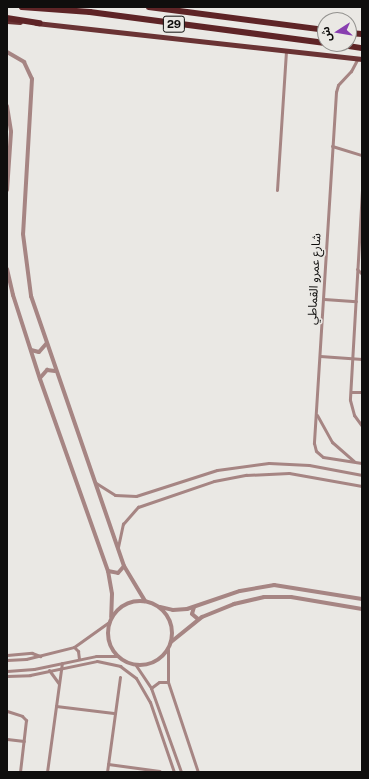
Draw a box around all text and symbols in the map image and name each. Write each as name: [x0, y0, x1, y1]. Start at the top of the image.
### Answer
north arrow: [317, 12, 357, 52]
road number: 29: [162, 15, 186, 33]
text: ش: [319, 26, 334, 43]
street label: شارع عمرو القماطي: [305, 233, 325, 325]

